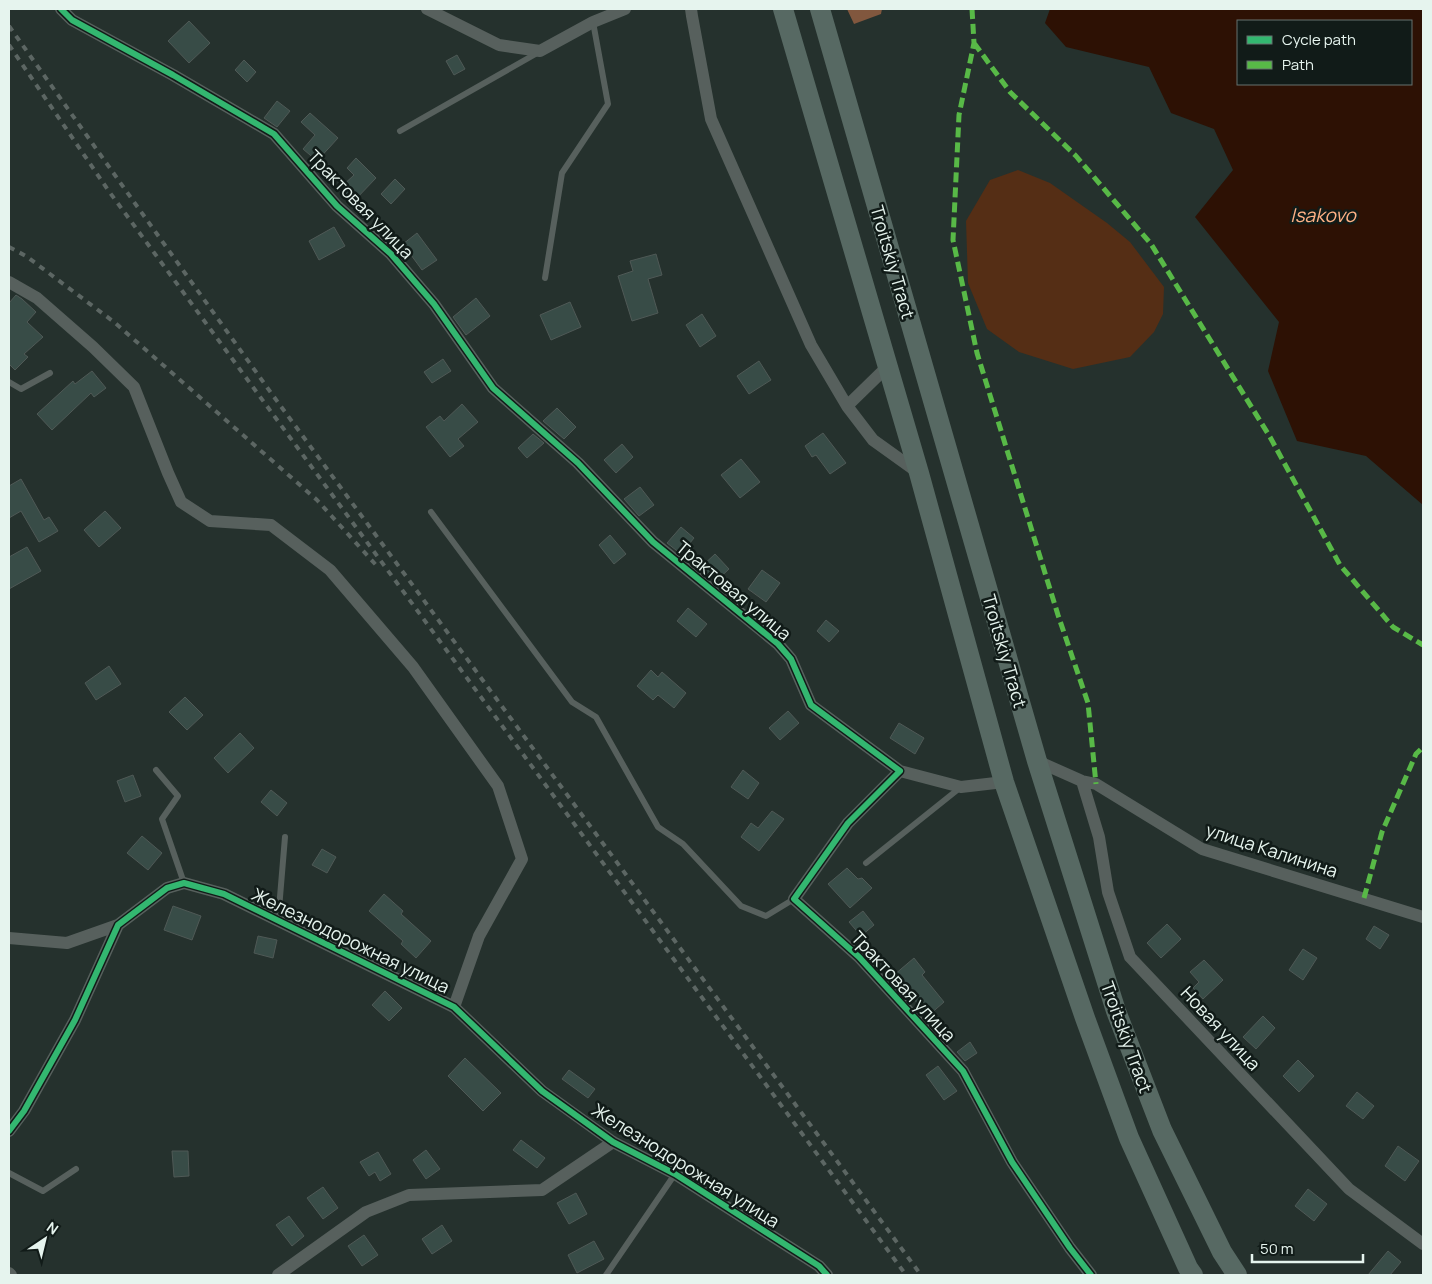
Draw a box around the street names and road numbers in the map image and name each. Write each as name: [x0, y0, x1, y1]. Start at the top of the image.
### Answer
street label: Трактовая улица: [303, 144, 419, 264]
street label: Troitskiy Tract: [865, 202, 921, 322]
street label: Трактовая улица: [671, 535, 797, 645]
street label: Troitskiy Tract: [977, 591, 1033, 711]
street label: улица Калинина: [1203, 817, 1341, 883]
street label: Железнодорожная улица: [248, 882, 454, 998]
street label: Трактовая улица: [846, 926, 962, 1046]
street label: Troitskiy Tract: [1096, 978, 1158, 1096]
street label: Новая улица: [1176, 981, 1266, 1075]
street label: Железнодорожная улица: [588, 1097, 784, 1233]

